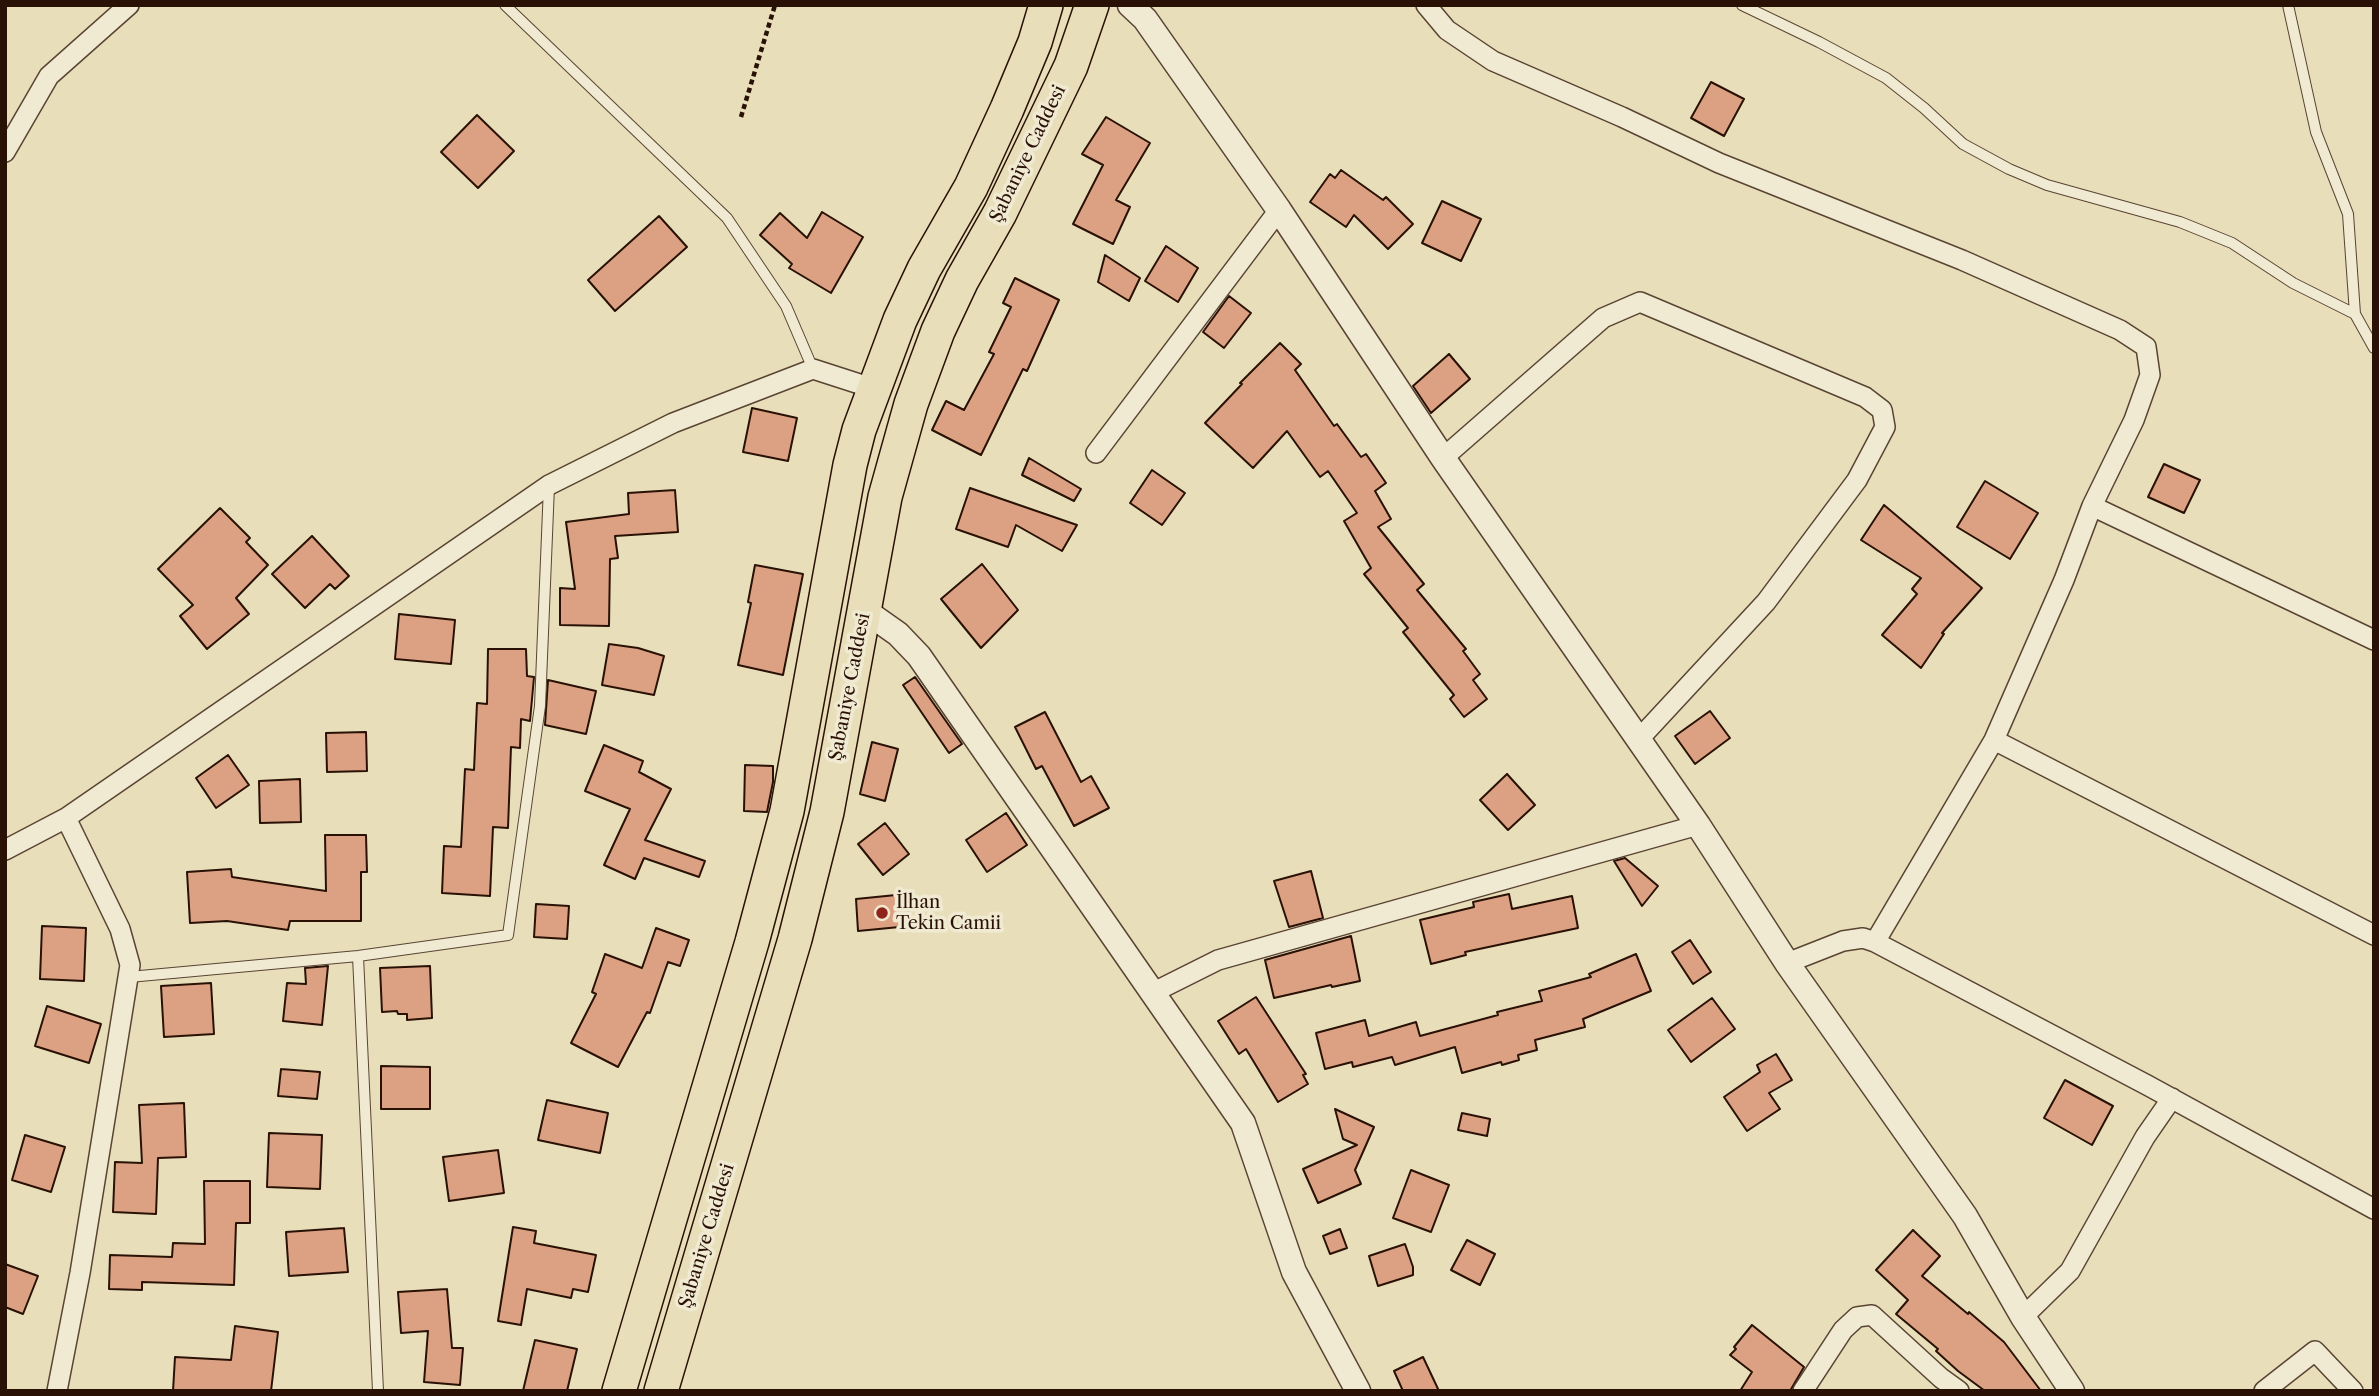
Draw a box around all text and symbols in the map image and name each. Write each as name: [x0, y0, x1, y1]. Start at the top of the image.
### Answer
street label: Şabaniye Caddesi: [985, 82, 1071, 226]
street label: Şabaniye Caddesi: [825, 611, 875, 763]
place label: İlhan Tekin Camii: [896, 892, 1001, 934]
marker: İlhan Tekin Camii: [874, 905, 890, 921]
street label: Şabaniye Caddesi: [675, 1161, 739, 1311]

